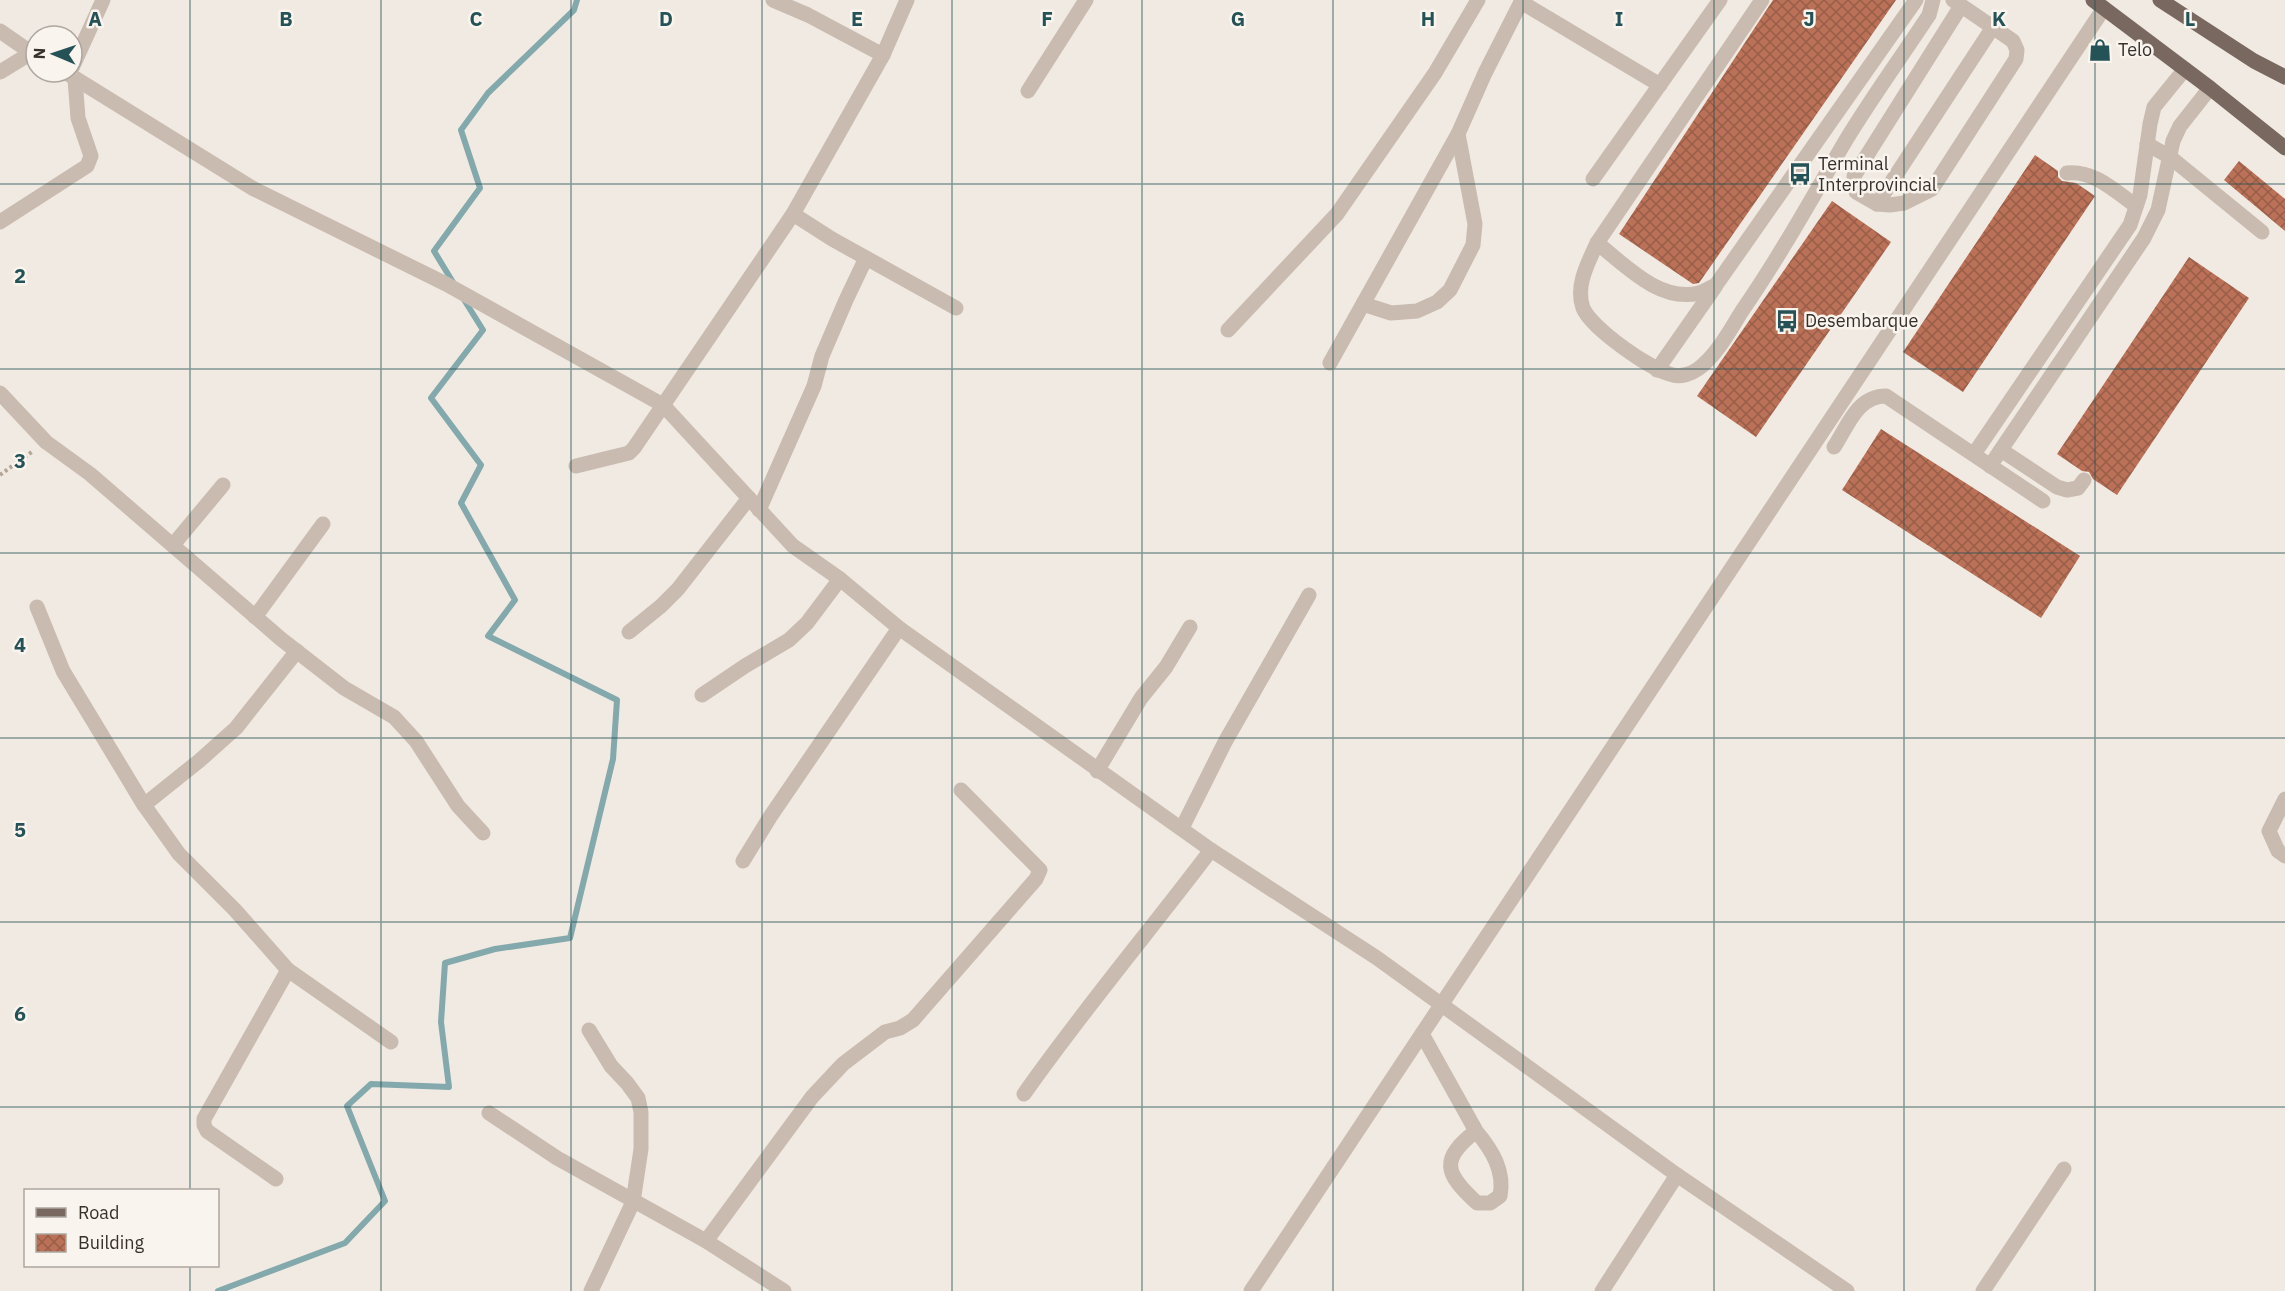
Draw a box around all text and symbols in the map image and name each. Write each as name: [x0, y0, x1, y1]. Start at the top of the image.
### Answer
text: A: [88, 5, 102, 32]
text: B: [279, 5, 293, 32]
text: C: [469, 5, 483, 32]
text: D: [659, 5, 673, 32]
text: E: [851, 5, 863, 32]
text: F: [1041, 5, 1053, 32]
text: G: [1231, 5, 1245, 32]
text: H: [1421, 5, 1435, 32]
text: I: [1615, 5, 1623, 32]
text: J: [1803, 5, 1815, 32]
text: K: [1992, 5, 2006, 32]
text: L: [2185, 5, 2195, 32]
north arrow: [24, 24, 84, 84]
shop icon: Telo: [2087, 37, 2113, 63]
place label: Telo: [2118, 38, 2152, 61]
text: N: [29, 47, 49, 60]
place label: Terminal Interprovincial: [1818, 152, 1937, 196]
bus stop icon: Terminal Interprovincial: [1787, 161, 1813, 187]
text: 2: [14, 262, 26, 289]
bus stop icon: Desembarque: [1774, 308, 1800, 334]
place label: Desembarque: [1805, 309, 1919, 332]
text: 3: [14, 447, 26, 474]
text: 4: [14, 631, 26, 658]
text: 5: [14, 816, 26, 843]
text: 6: [14, 1000, 26, 1027]
legend: [24, 1189, 219, 1267]
text: Road: [78, 1201, 119, 1224]
text: Building: [78, 1231, 145, 1254]

